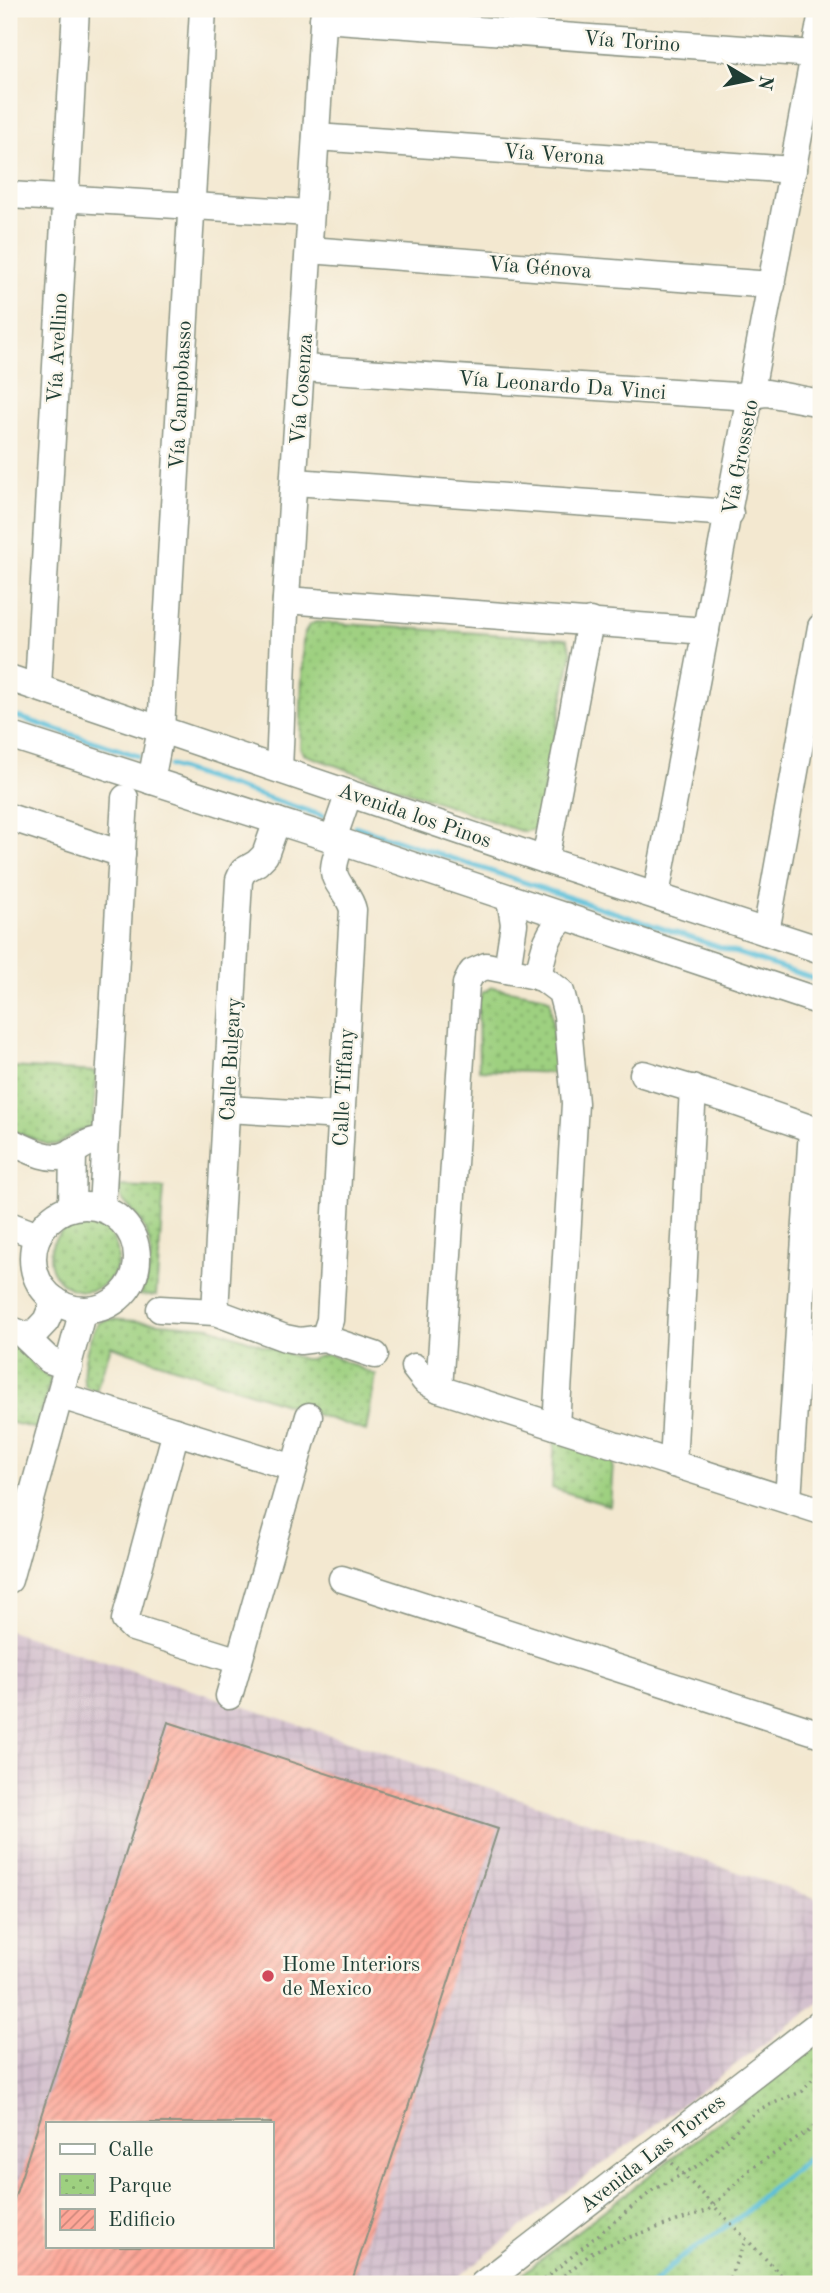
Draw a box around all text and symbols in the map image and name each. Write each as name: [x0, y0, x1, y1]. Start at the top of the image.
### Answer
street label: Vía Torino: [583, 29, 681, 56]
north arrow: [714, 46, 784, 116]
text: N: [754, 74, 775, 92]
street label: Vía Verona: [502, 141, 605, 170]
street label: Vía Génova: [487, 254, 592, 283]
street label: Vía Avellino: [45, 292, 72, 404]
street label: Vía Campobasso: [167, 320, 196, 470]
street label: Vía Cosenza: [288, 333, 317, 445]
street label: Vía Leonardo Da Vinci: [457, 369, 667, 404]
street label: Vía Grosseto: [720, 398, 763, 517]
street label: Avenida los Pinos: [335, 780, 494, 852]
street label: Calle Bulgary: [218, 997, 245, 1122]
street label: Calle Tiffany: [331, 1027, 358, 1147]
place label: Home Interiors de Mexico: [282, 1955, 420, 2000]
marker: Home Interiors de Mexico: [260, 1968, 276, 1984]
street label: Avenida Las Torres: [576, 2091, 730, 2217]
legend: [46, 2122, 273, 2248]
text: Calle: [108, 2140, 153, 2161]
text: Parque: [108, 2176, 172, 2197]
text: Edificio: [108, 2210, 176, 2231]

